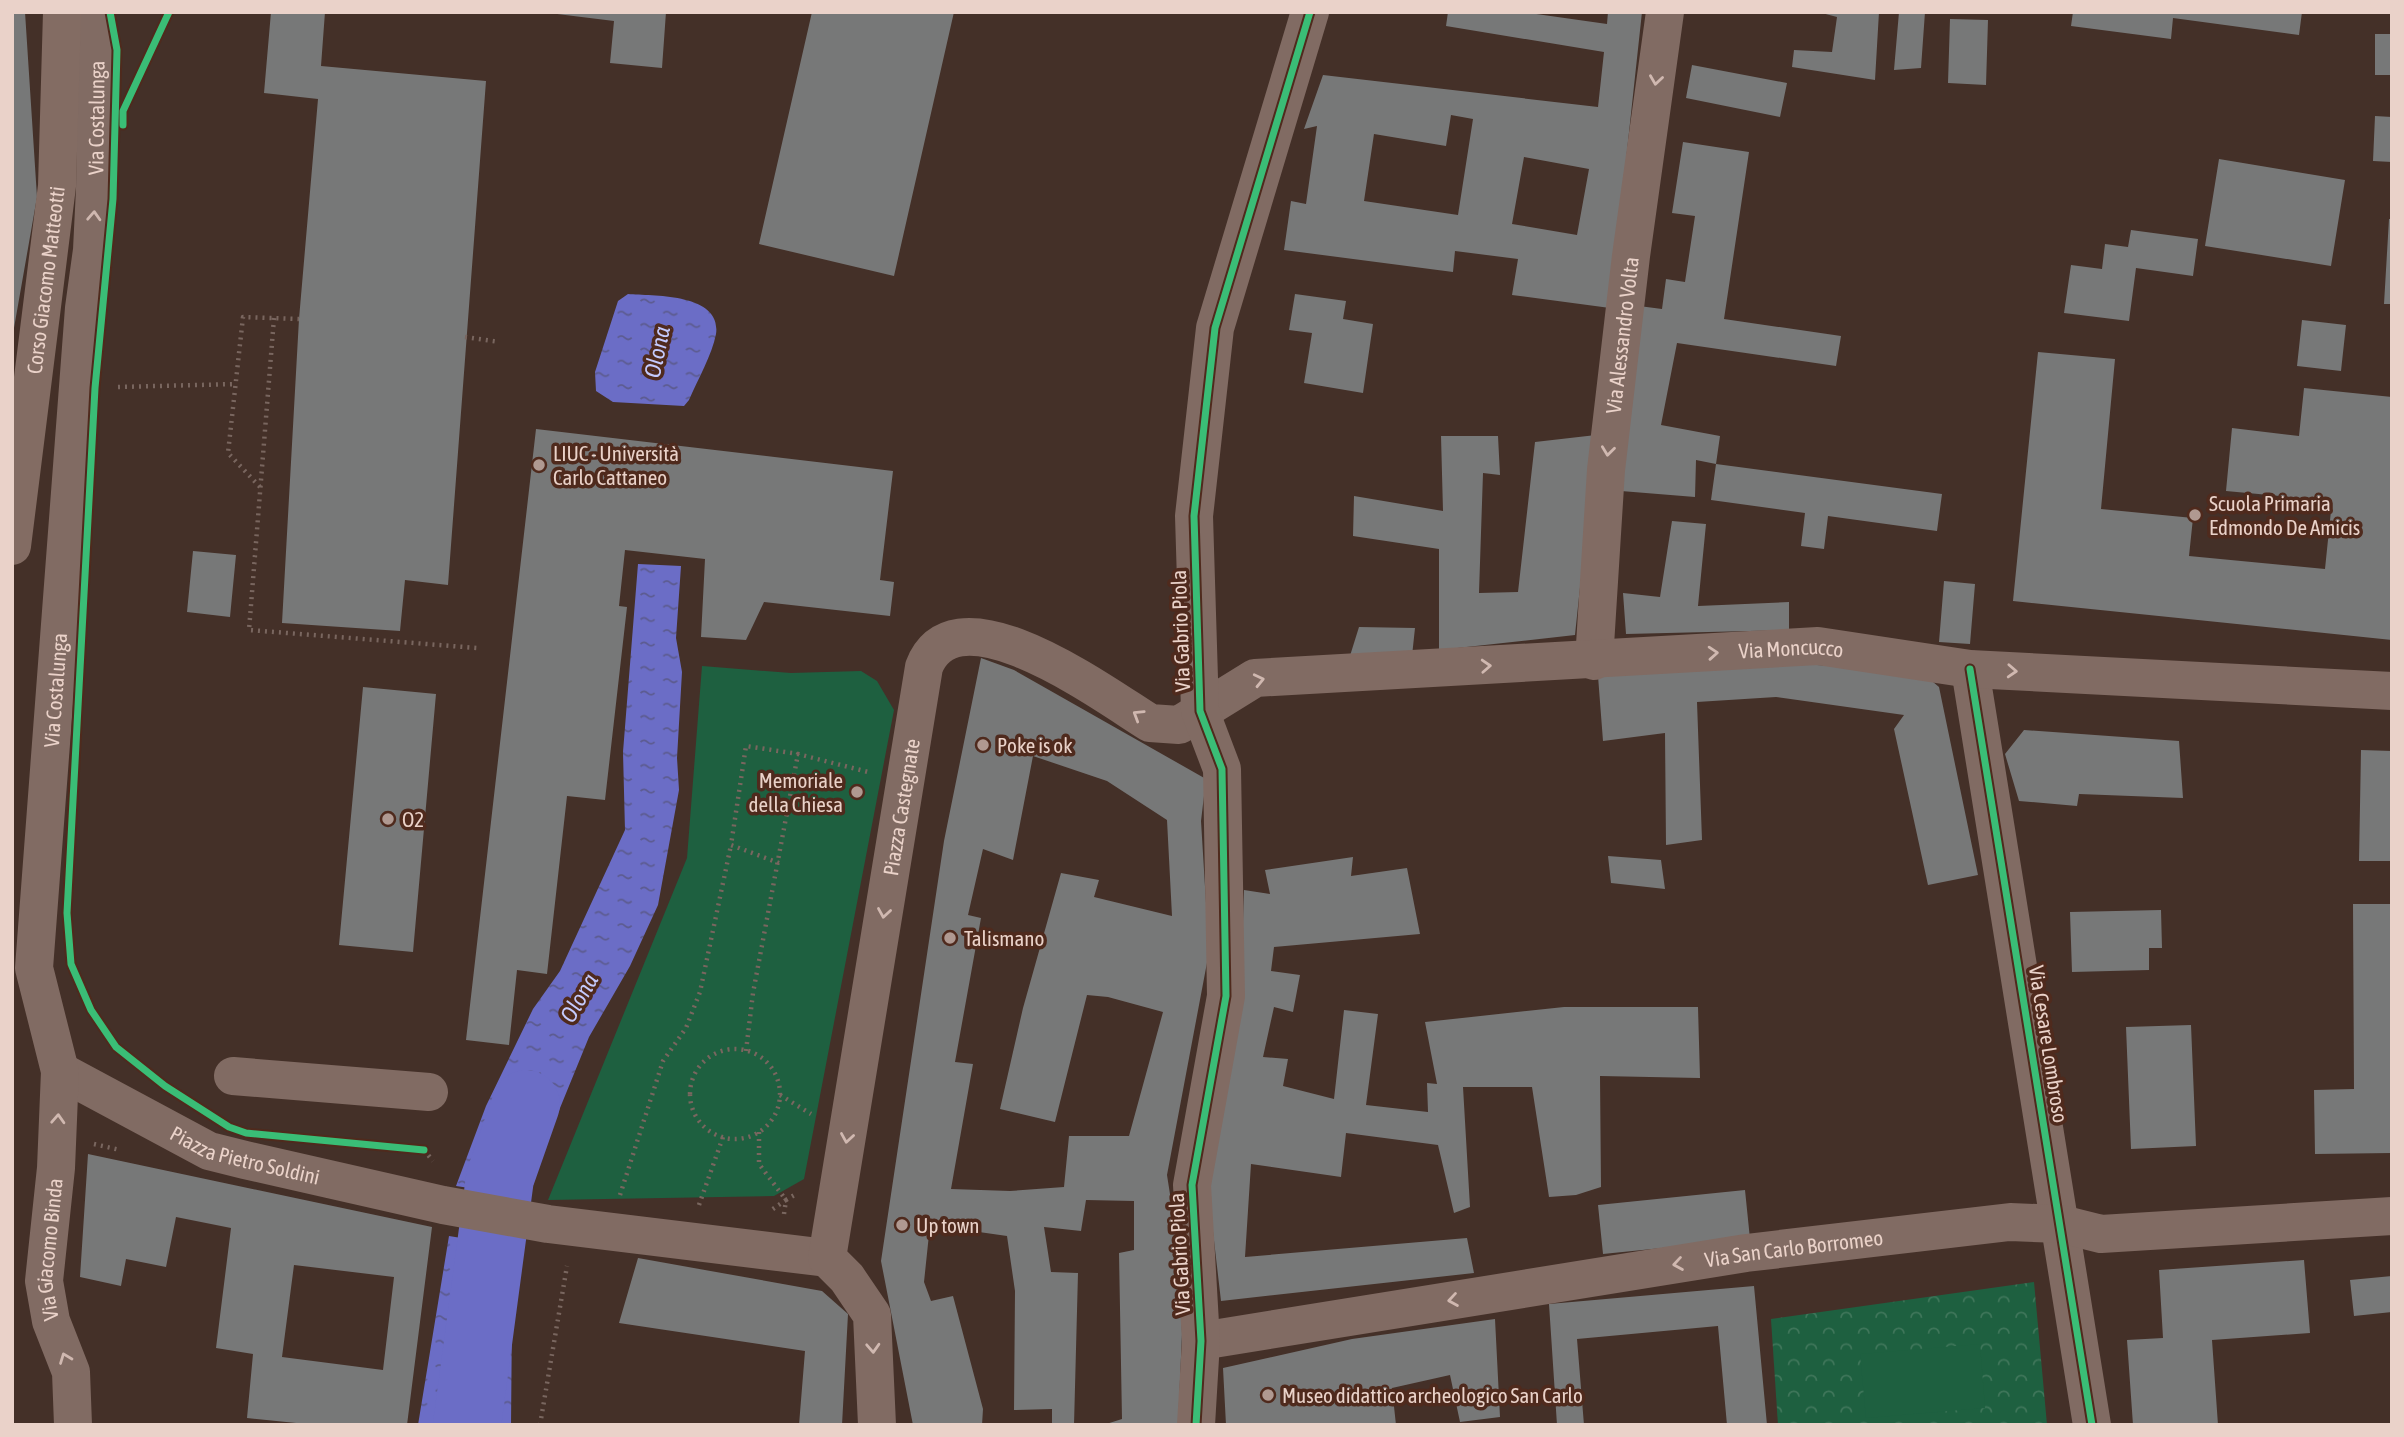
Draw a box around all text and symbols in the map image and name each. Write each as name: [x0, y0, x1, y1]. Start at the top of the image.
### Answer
street label: Via Costalunga: [83, 60, 109, 175]
one-way arrow: [1649, 74, 1664, 86]
street label: Corso Giacomo Matteotti: [22, 185, 69, 375]
one-way arrow: [86, 210, 101, 221]
street label: Via Alessandro Volta: [1601, 256, 1643, 415]
water label: Olona: [639, 324, 675, 380]
place label: LIUC - Università Carlo Cattaneo: [553, 441, 679, 489]
one-way arrow: [1601, 446, 1616, 457]
marker: LIUC - Università Carlo Cattaneo: [531, 457, 547, 473]
place label: Scuola Primaria Edmondo De Amicis: [2209, 491, 2360, 539]
marker: Scuola Primaria Edmondo De Amicis: [2187, 507, 2203, 523]
street label: Via Gabrio Piola: [1166, 569, 1194, 693]
street label: Via Costalunga: [39, 632, 71, 748]
street label: Via Moncucco: [1738, 634, 1845, 663]
one-way arrow: [1708, 646, 1719, 661]
one-way arrow: [1481, 659, 1492, 674]
one-way arrow: [2007, 664, 2018, 679]
one-way arrow: [1253, 674, 1265, 689]
one-way arrow: [1132, 711, 1145, 724]
place label: Poke is ok: [997, 733, 1072, 757]
street label: Piazza Castegnate: [878, 737, 924, 877]
marker: Poke is ok: [975, 737, 991, 753]
place label: Memoriale della Chiesa: [749, 768, 843, 816]
marker: Memoriale della Chiesa: [849, 784, 865, 800]
place label: O2: [402, 807, 424, 831]
marker: O2: [380, 811, 396, 827]
one-way arrow: [877, 907, 892, 919]
place label: Talismano: [964, 926, 1044, 950]
marker: Talismano: [942, 930, 958, 946]
street label: Via Cesare Lombroso: [2025, 964, 2073, 1124]
water label: Olona: [555, 969, 603, 1027]
one-way arrow: [50, 1114, 65, 1125]
street label: Piazza Pietro Soldini: [166, 1121, 322, 1189]
one-way arrow: [840, 1132, 855, 1144]
street label: Via Giacomo Binda: [32, 1177, 67, 1323]
street label: Via Gabrio Piola: [1164, 1192, 1194, 1316]
place label: Up town: [916, 1213, 979, 1237]
marker: Up town: [894, 1217, 910, 1233]
street label: Via San Carlo Borromeo: [1703, 1225, 1884, 1272]
one-way arrow: [1672, 1256, 1684, 1271]
one-way arrow: [1447, 1292, 1459, 1307]
one-way arrow: [866, 1343, 881, 1354]
one-way arrow: [60, 1352, 74, 1364]
place label: Museo didattico archeologico San Carlo: [1282, 1383, 1583, 1407]
marker: Museo didattico archeologico San Carlo: [1260, 1387, 1276, 1403]

